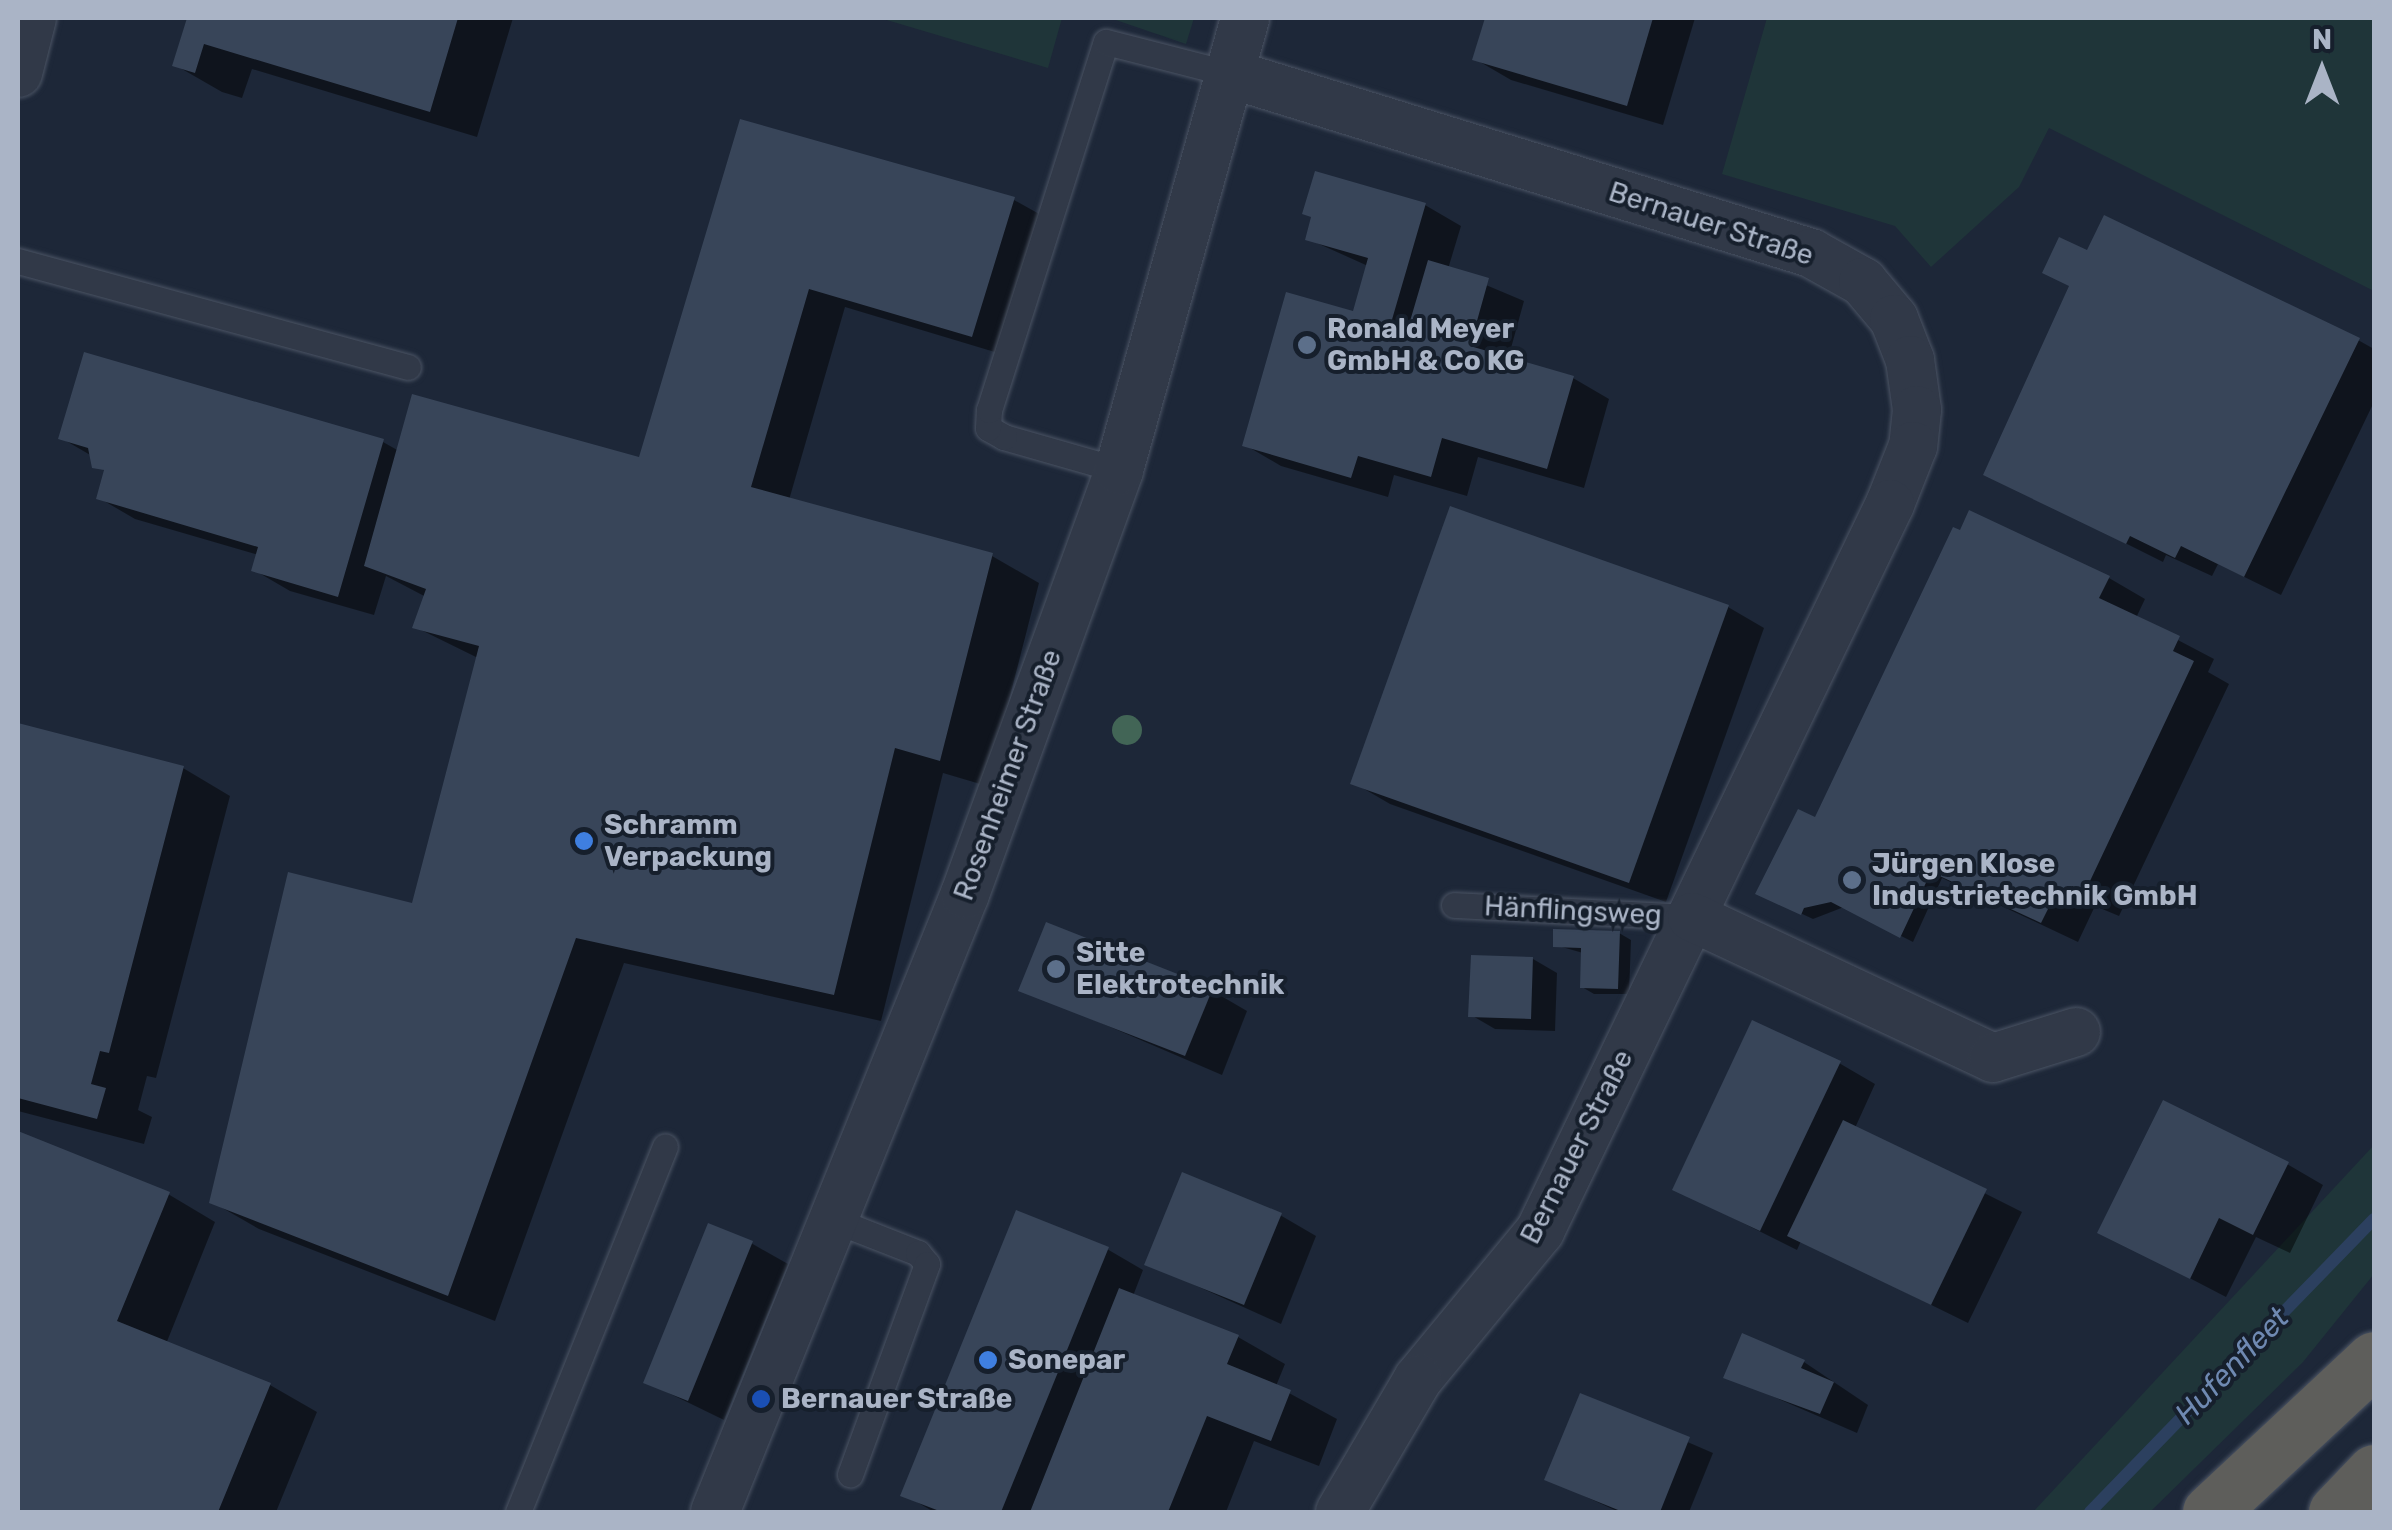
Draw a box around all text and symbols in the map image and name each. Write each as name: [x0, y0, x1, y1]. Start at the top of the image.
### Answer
north arrow: [2272, 20, 2372, 120]
text: N: [2312, 23, 2332, 56]
street label: Bernauer Straße: [1604, 175, 1818, 273]
place label: Ronald Meyer GmbH & Co KG: [1327, 312, 1525, 378]
marker: Ronald Meyer GmbH & Co KG: [1296, 334, 1318, 356]
street label: Rosenheimer Straße: [947, 645, 1069, 905]
place label: Schramm Verpackung: [604, 808, 772, 874]
marker: Schramm Verpackung: [573, 830, 595, 852]
place label: Jürgen Klose Industrietechnik GmbH: [1872, 847, 2198, 913]
marker: Jürgen Klose Industrietechnik GmbH: [1841, 869, 1863, 891]
street label: Hänflingsweg: [1483, 890, 1663, 932]
place label: Sitte Elektrotechnik: [1076, 936, 1284, 1002]
marker: Sitte Elektrotechnik: [1045, 958, 1067, 980]
street label: Bernauer Straße: [1513, 1044, 1641, 1250]
water label: Hufenfleet: [2168, 1300, 2296, 1432]
place label: Sonepar: [1008, 1343, 1125, 1377]
marker: Sonepar: [977, 1349, 999, 1371]
place label: Bernauer Straße: [781, 1382, 1013, 1416]
marker: Bernauer Straße: [750, 1388, 772, 1410]

